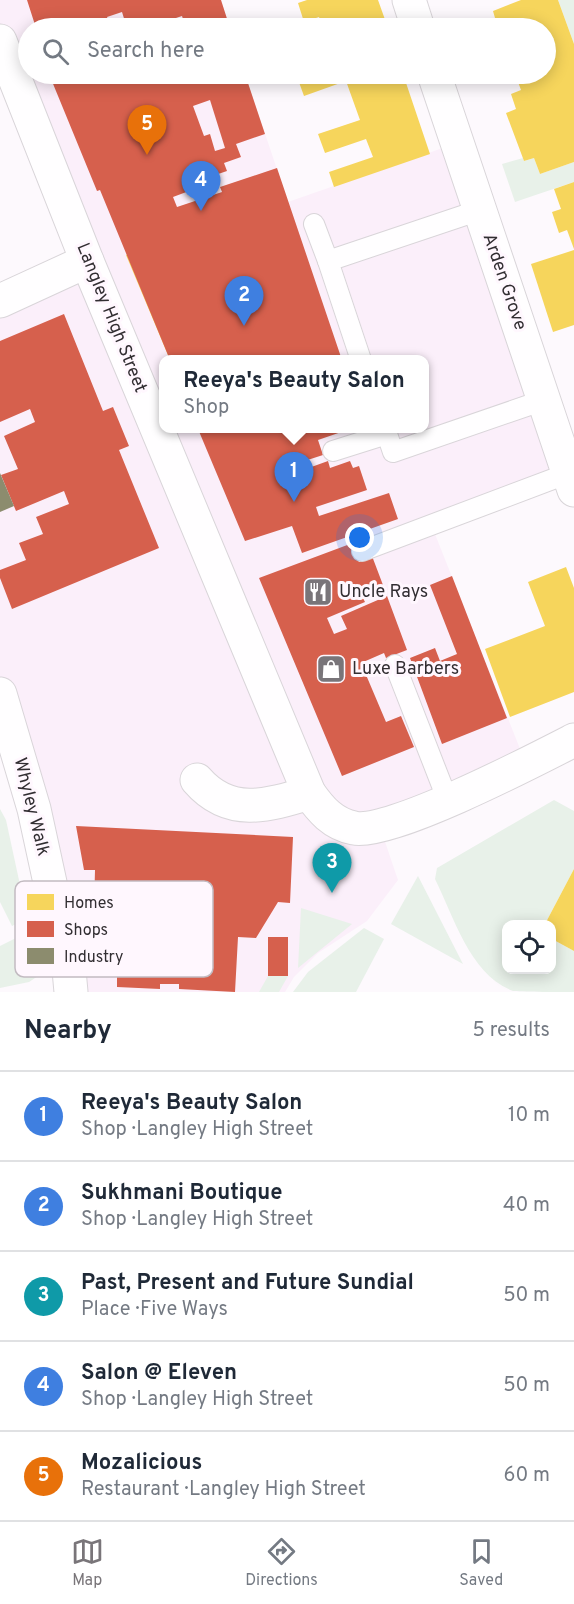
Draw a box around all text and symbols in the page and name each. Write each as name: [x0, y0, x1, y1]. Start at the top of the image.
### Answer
search box: [18, 18, 556, 84]
icon: search: [39, 35, 72, 68]
text: Search here: [87, 38, 205, 65]
pin: 5: [128, 106, 166, 155]
pin: 4: [182, 162, 220, 211]
street label: Arden Grove: [477, 231, 531, 333]
street label: Langley High Street: [70, 240, 152, 396]
pin: 2: [224, 276, 264, 326]
popup: [159, 355, 429, 433]
text: Reeya's Beauty Salon: [183, 368, 405, 395]
text: Shop: [183, 395, 229, 421]
pin: 1: [274, 452, 314, 502]
your location: [345, 523, 374, 552]
restaurant icon: Uncle Rays: [302, 576, 334, 608]
place label: Uncle Rays: [339, 581, 428, 604]
shop icon: Luxe Barbers: [315, 653, 347, 685]
place label: Luxe Barbers: [352, 658, 459, 681]
street label: Whyley Walk: [8, 755, 54, 859]
pin: 3: [312, 844, 352, 893]
legend: [15, 881, 213, 977]
text: Homes: [64, 894, 114, 914]
map controls: [502, 920, 556, 974]
button: locate: [502, 920, 556, 974]
text: Shops: [64, 921, 108, 941]
text: Industry: [64, 948, 123, 968]
text: Nearby: [24, 1015, 112, 1048]
text: 5 results: [473, 1018, 550, 1044]
text: Reeya's Beauty Salon: [81, 1090, 302, 1117]
text: 1: [40, 1103, 48, 1129]
text: 10 m: [508, 1103, 550, 1129]
text: Shop · Langley High Street: [81, 1117, 313, 1143]
text: Sukhmani Boutique: [81, 1180, 282, 1207]
text: 2: [37, 1193, 50, 1219]
text: 40 m: [503, 1193, 550, 1219]
text: Shop · Langley High Street: [81, 1207, 313, 1233]
text: Past, Present and Future Sundial: [81, 1270, 414, 1297]
text: 3: [38, 1283, 50, 1309]
text: 50 m: [503, 1283, 550, 1309]
text: Place · Five Ways: [81, 1297, 228, 1323]
text: Salon @ Eleven: [81, 1360, 237, 1387]
text: 4: [37, 1373, 50, 1399]
text: 50 m: [503, 1373, 550, 1399]
text: Shop · Langley High Street: [81, 1387, 313, 1413]
text: Mozalicious: [81, 1450, 202, 1477]
text: 5: [37, 1463, 50, 1489]
text: 60 m: [504, 1463, 550, 1489]
text: Restaurant · Langley High Street: [81, 1477, 366, 1503]
tab: Map: [71, 1535, 104, 1591]
tab: Directions: [245, 1535, 318, 1591]
tab: Saved: [459, 1535, 503, 1591]

